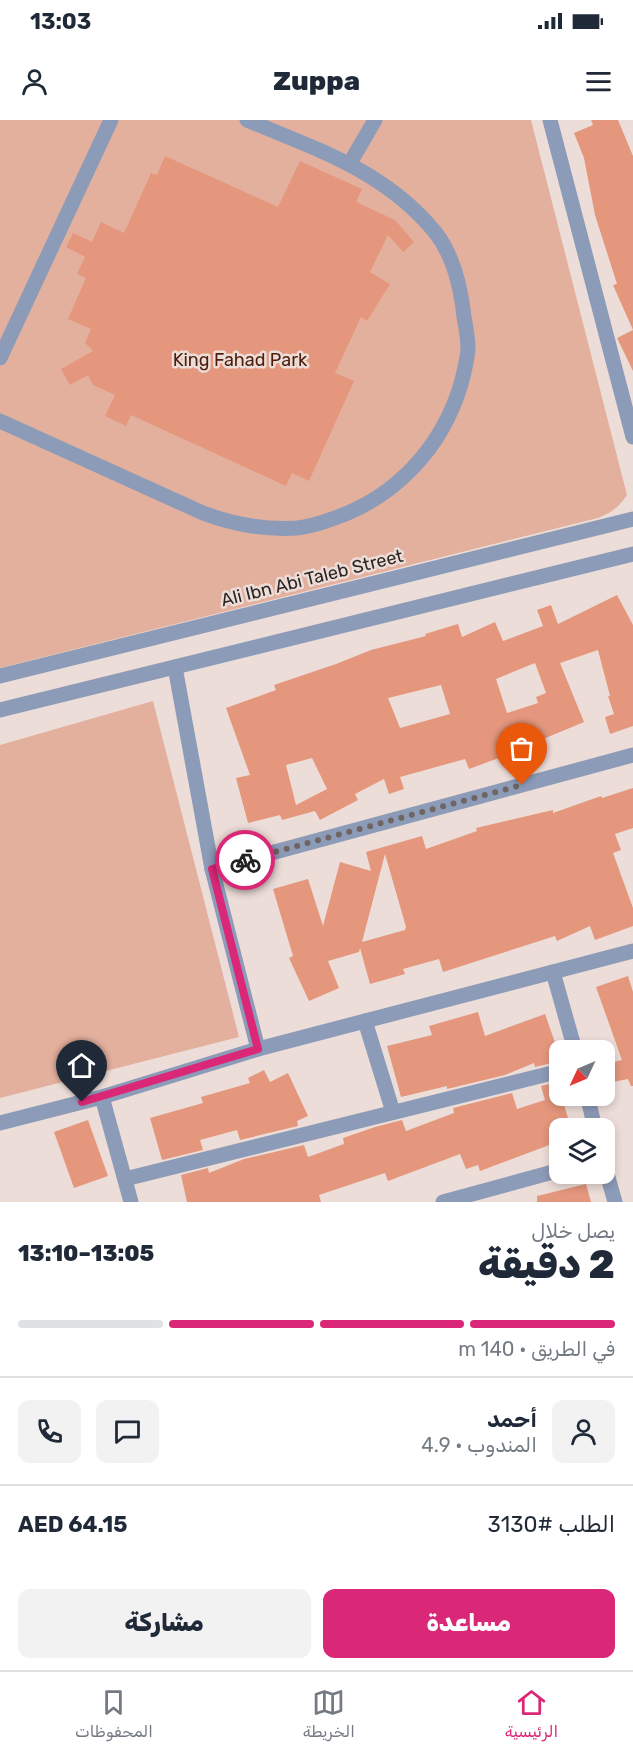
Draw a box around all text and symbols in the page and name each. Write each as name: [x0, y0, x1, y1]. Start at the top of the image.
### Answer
text: 13:03: [30, 8, 91, 35]
icon: person: [18, 65, 51, 98]
text: Zuppa: [273, 65, 360, 97]
icon: menu: [582, 65, 615, 98]
park label: King Fahad Park: [173, 349, 308, 371]
street label: Ali Ibn Abi Taleb Street: [219, 545, 405, 611]
pin: [496, 723, 547, 785]
icon: bag: [505, 732, 538, 765]
courier: [215, 830, 275, 890]
icon: bike: [229, 844, 262, 877]
pin: [56, 1040, 107, 1102]
north arrow: [549, 1040, 615, 1106]
map controls: [549, 1040, 615, 1184]
icon: home: [65, 1049, 98, 1082]
button: layers: [549, 1118, 615, 1184]
text: يصل خلال: [531, 1219, 615, 1243]
text: 13:05–13:10: [18, 1240, 154, 1267]
text: 2 دقيقة: [478, 1242, 615, 1288]
text: في الطريق · 140 m: [458, 1337, 615, 1361]
button: phone: [18, 1400, 81, 1463]
button: chat: [96, 1400, 159, 1463]
button: person: [552, 1400, 615, 1463]
text: أحمد: [487, 1406, 537, 1433]
text: المندوب · 4.9: [421, 1433, 537, 1457]
text: AED 64.15: [18, 1511, 127, 1538]
text: الطلب #3130: [488, 1511, 615, 1538]
button: مشاركة: [18, 1589, 311, 1658]
button: مساعدة: [323, 1589, 615, 1658]
tab: المحفوظات: [75, 1686, 153, 1741]
tab: الخريطة: [303, 1686, 355, 1741]
tab: الرئيسية: [505, 1686, 558, 1741]

